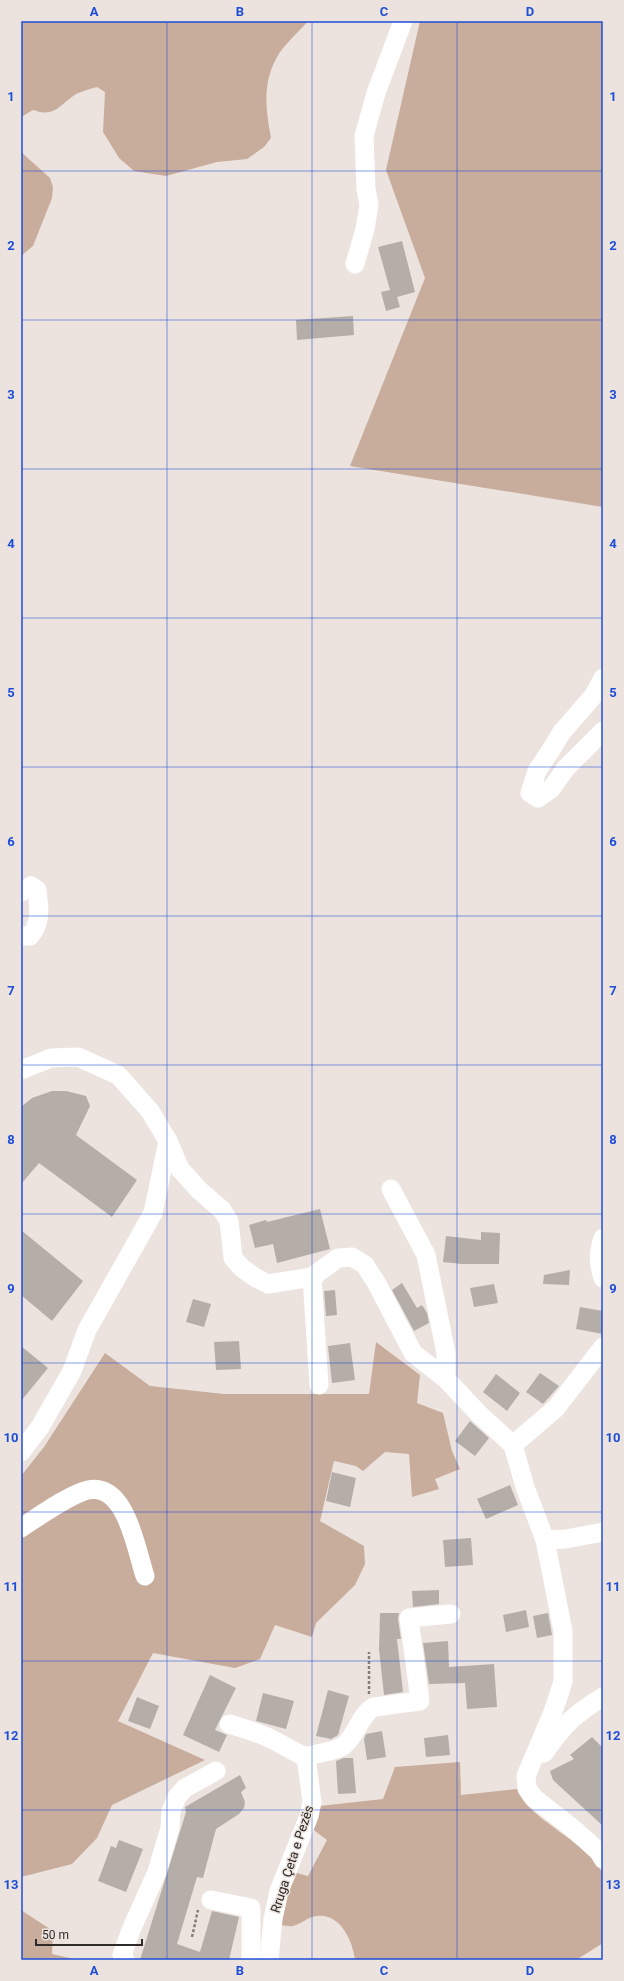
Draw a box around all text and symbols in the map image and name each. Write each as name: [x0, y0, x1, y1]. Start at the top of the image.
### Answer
text: A: [90, 4, 99, 19]
text: B: [236, 4, 244, 19]
text: C: [380, 4, 389, 19]
text: D: [526, 4, 534, 19]
text: 1: [7, 89, 15, 104]
text: 1: [609, 89, 617, 104]
text: 2: [7, 238, 15, 253]
text: 2: [609, 238, 617, 253]
text: 3: [7, 387, 15, 402]
text: 3: [609, 387, 617, 402]
text: 4: [7, 536, 15, 551]
text: 4: [609, 536, 617, 551]
text: 5: [7, 685, 15, 700]
text: 5: [609, 685, 617, 700]
text: 6: [7, 834, 15, 849]
text: 6: [609, 834, 617, 849]
text: 7: [7, 983, 15, 998]
text: 7: [609, 983, 617, 998]
text: 8: [7, 1132, 15, 1147]
text: 8: [609, 1132, 617, 1147]
text: 9: [7, 1281, 15, 1296]
text: 9: [609, 1281, 617, 1296]
text: 10: [4, 1430, 18, 1445]
text: 10: [606, 1430, 620, 1445]
text: 11: [4, 1579, 18, 1594]
text: 11: [606, 1579, 620, 1594]
text: 12: [4, 1728, 18, 1743]
text: 12: [606, 1728, 620, 1743]
street label: Rruga Çeta e Pezës: [268, 1803, 317, 1915]
text: 13: [4, 1877, 18, 1892]
text: 13: [606, 1877, 620, 1892]
scale bar: [36, 1921, 142, 1947]
text: 50 m: [42, 1928, 69, 1942]
text: A: [90, 1963, 99, 1978]
text: B: [236, 1963, 244, 1978]
text: C: [380, 1963, 389, 1978]
text: D: [526, 1963, 534, 1978]

